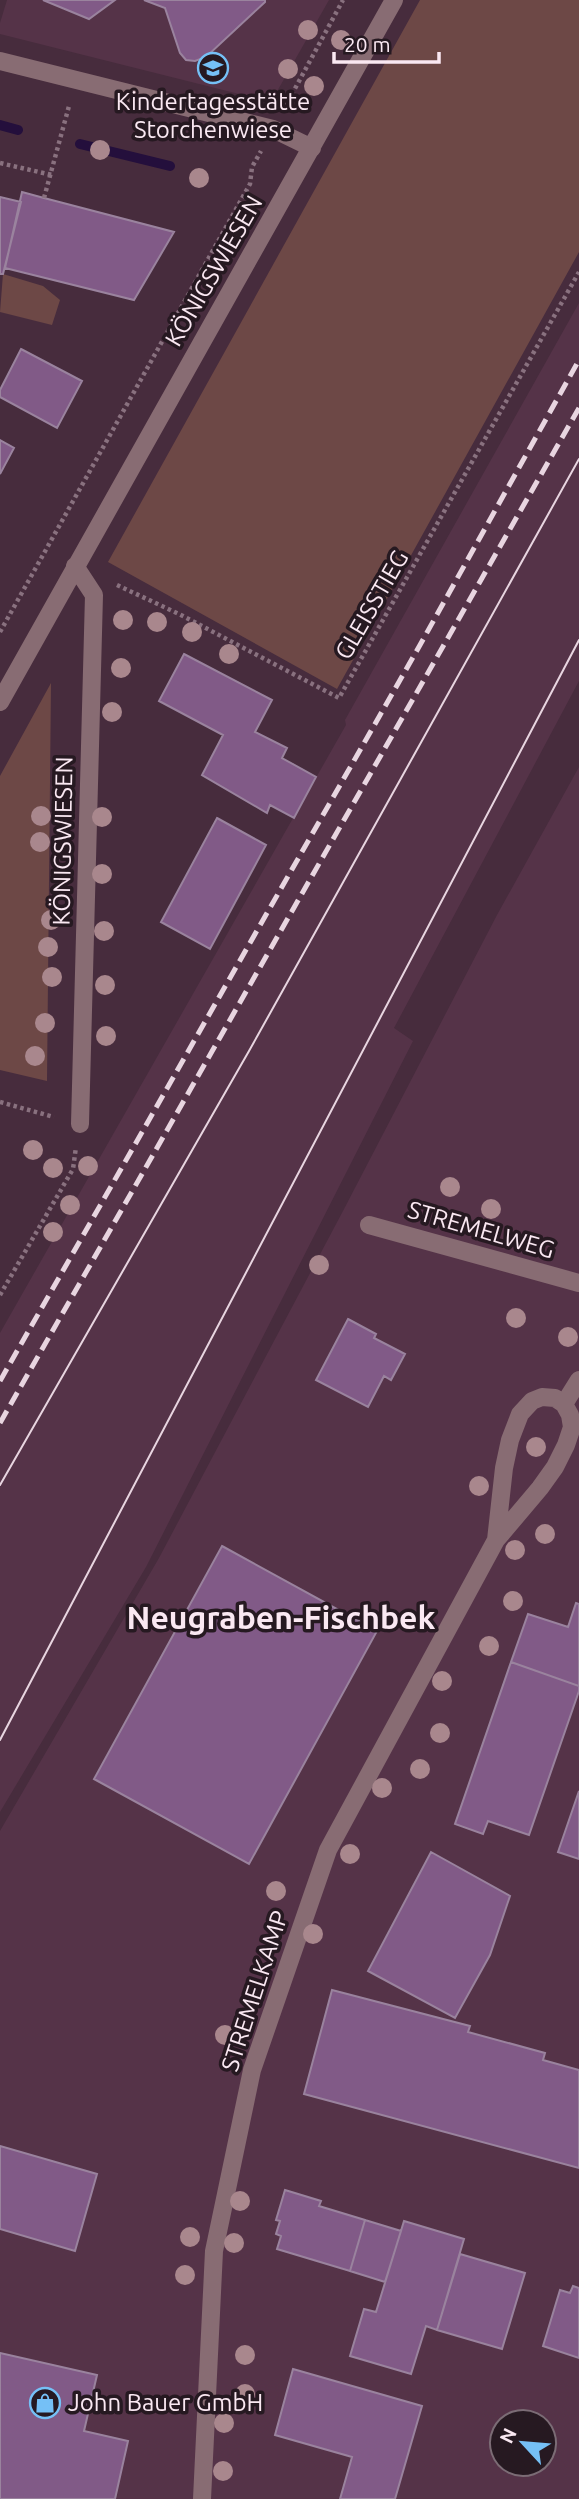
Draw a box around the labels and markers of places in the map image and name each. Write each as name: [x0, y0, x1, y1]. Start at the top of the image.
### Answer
school or university icon: Kindertagesstätte Storchenwiese: [196, 51, 230, 85]
place label: Kindertagesstätte Storchenwiese: [116, 88, 310, 143]
shop icon: John Bauer GmbH: [28, 2386, 62, 2420]
place label: John Bauer GmbH: [68, 2389, 263, 2416]

